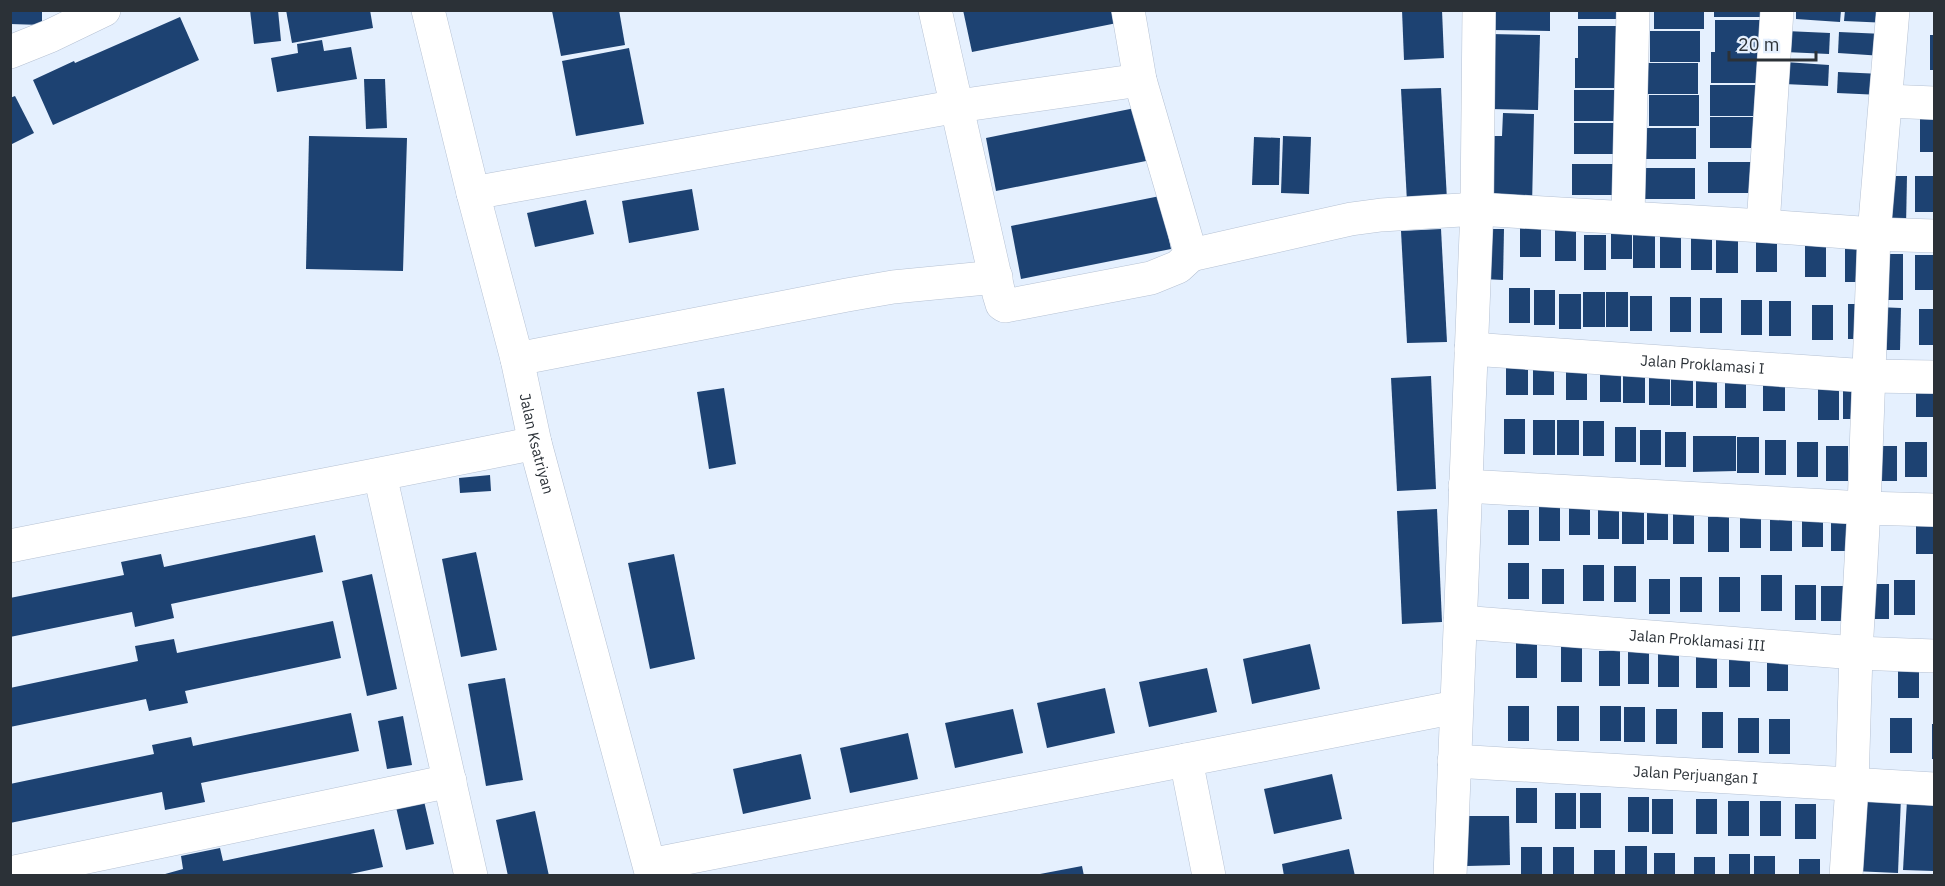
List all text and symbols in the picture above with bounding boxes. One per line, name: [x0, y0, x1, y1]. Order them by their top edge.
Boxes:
scale bar: [1729, 24, 1816, 62]
text: 20 m: [1738, 33, 1780, 56]
street label: Jalan Proklamasi I: [1640, 351, 1765, 378]
street label: Jalan Ksatriyan: [516, 391, 558, 496]
street label: Jalan Proklamasi III: [1629, 625, 1766, 655]
street label: Jalan Perjuangan I: [1633, 761, 1759, 788]

